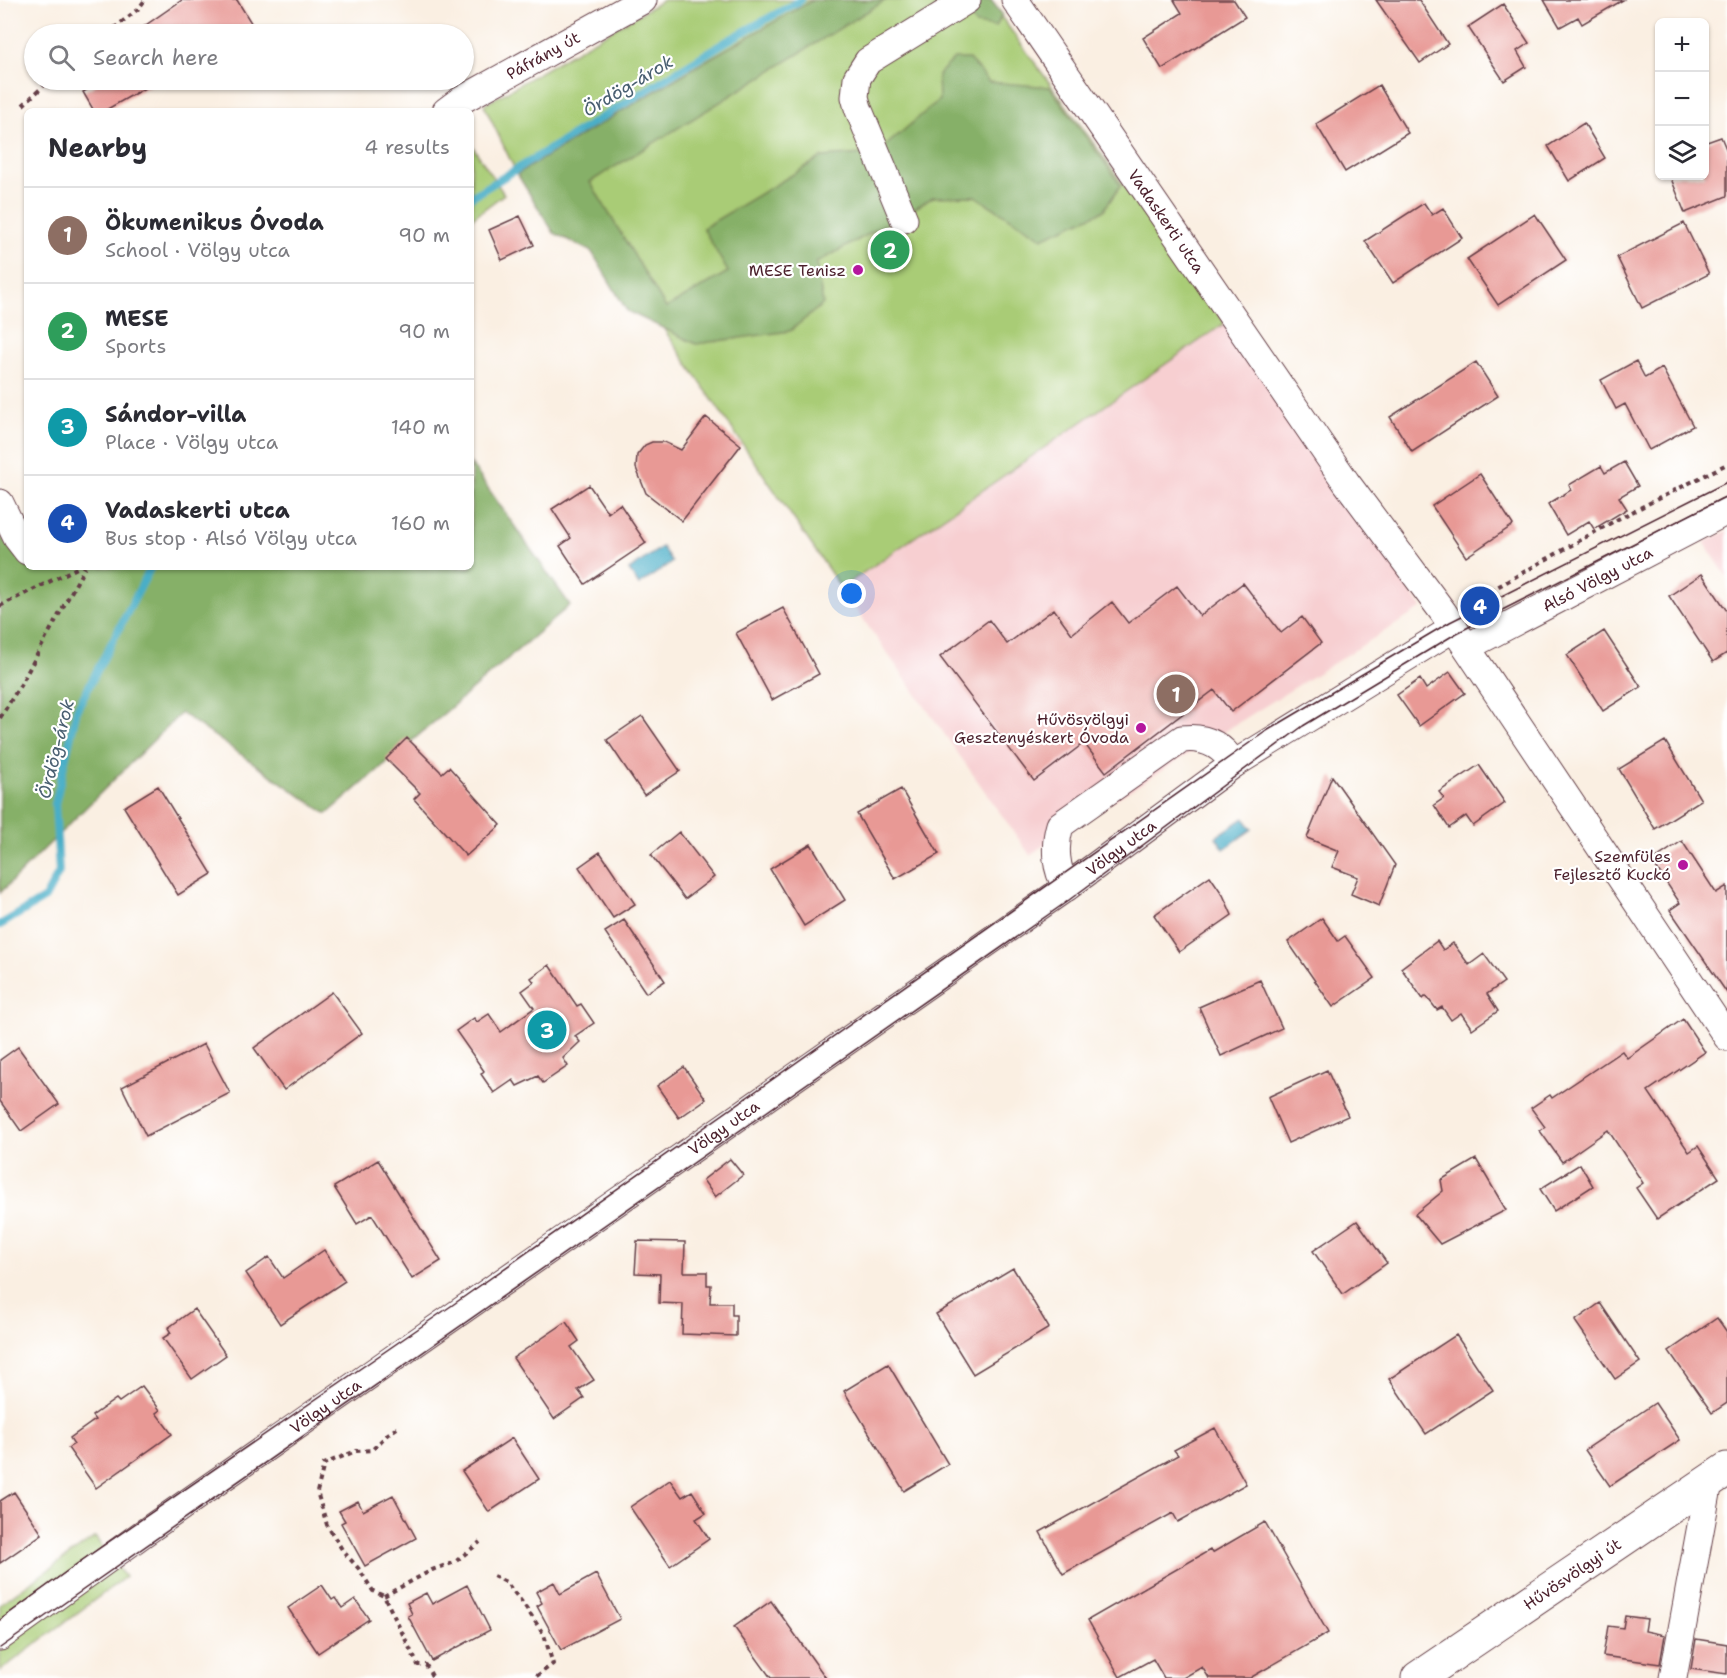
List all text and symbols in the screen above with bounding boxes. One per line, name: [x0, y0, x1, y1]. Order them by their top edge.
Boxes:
map controls: [1655, 18, 1709, 180]
button: +: [1655, 18, 1709, 72]
search box: [24, 24, 474, 90]
street label: Páfrány út: [502, 26, 583, 84]
icon: search: [45, 41, 78, 74]
text: Search here: [93, 43, 219, 72]
water label: Ördög-árok: [578, 49, 678, 123]
button: −: [1655, 72, 1709, 126]
button: layers: [1655, 126, 1709, 180]
text: Nearby: [48, 130, 147, 165]
text: 4 results: [364, 134, 450, 160]
street label: Vadaskerti utca: [1124, 165, 1210, 277]
text: Ökumenikus Óvoda: [105, 208, 324, 237]
text: 1: [63, 222, 72, 248]
text: 90 m: [398, 222, 450, 248]
pin: 2: [870, 228, 910, 272]
text: School · Völgy utca: [105, 237, 290, 263]
place label: MESE Tenisz: [749, 260, 846, 281]
marker: MESE Tenisz: [851, 263, 865, 277]
text: MESE: [105, 304, 169, 333]
text: 2: [61, 318, 75, 344]
text: 90 m: [398, 318, 450, 344]
text: Sports: [105, 333, 166, 359]
text: Sándor-villa: [105, 400, 246, 429]
text: 3: [61, 414, 75, 440]
text: 140 m: [391, 414, 450, 440]
text: Place · Völgy utca: [105, 429, 278, 455]
text: Vadaskerti utca: [105, 496, 290, 525]
text: 4: [61, 510, 75, 536]
text: 160 m: [391, 510, 450, 536]
text: Bus stop · Alsó Völgy utca: [105, 525, 357, 551]
street label: Alsó Völgy utca: [1538, 541, 1656, 616]
your location: [837, 579, 866, 608]
pin: 4: [1460, 584, 1500, 628]
pin: 1: [1156, 672, 1196, 716]
water label: Ördög-árok: [32, 696, 80, 801]
place label: Hűvösvölgyi Gesztenyéskert Óvoda: [954, 709, 1129, 748]
marker: Hűvösvölgyi Gesztenyéskert Óvoda: [1134, 721, 1148, 735]
street label: Völgy utca: [1081, 814, 1160, 880]
place label: Szemfüles Fejlesztő Kuckó: [1553, 846, 1671, 885]
marker: Szemfüles Fejlesztő Kuckó: [1676, 858, 1690, 872]
pin: 3: [528, 1008, 566, 1052]
street label: Völgy utca: [684, 1095, 763, 1160]
street label: Völgy utca: [286, 1374, 365, 1438]
street label: Hűvösvölgyi út: [1519, 1533, 1625, 1614]

